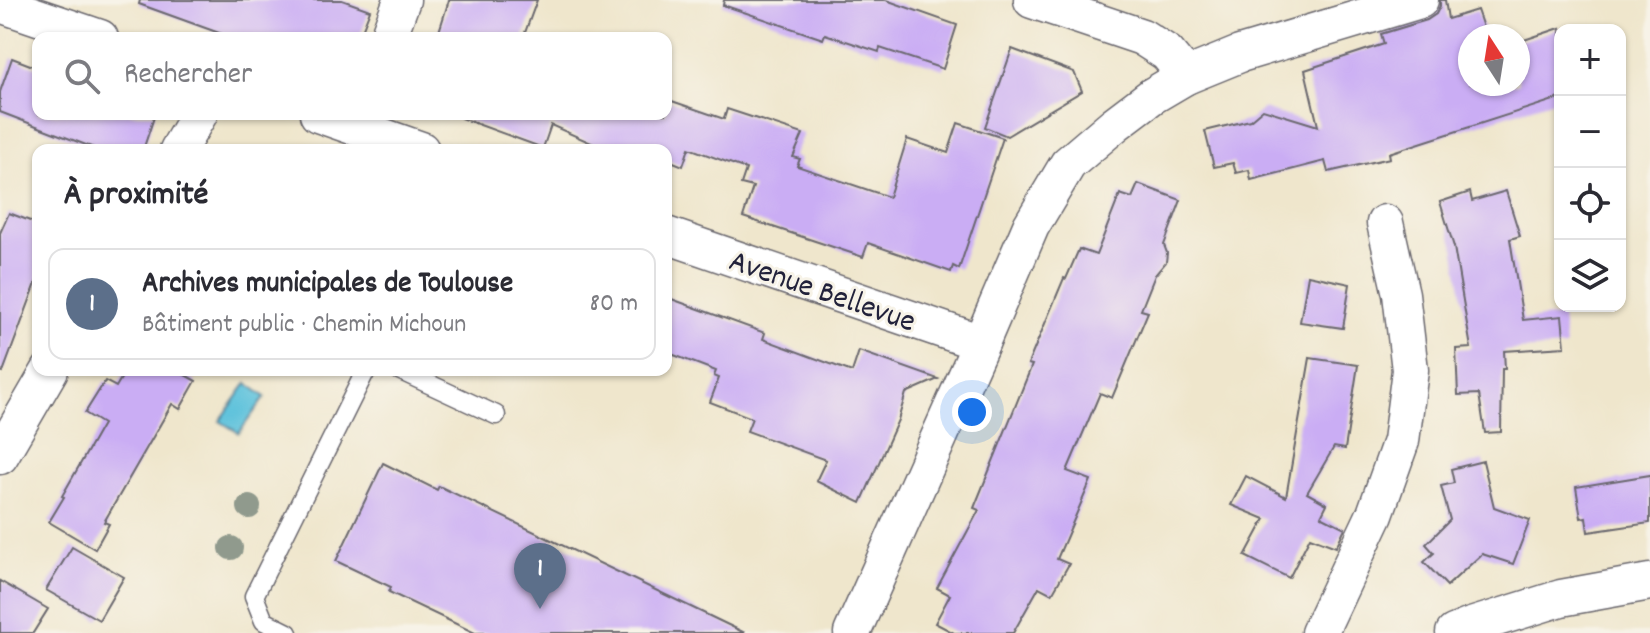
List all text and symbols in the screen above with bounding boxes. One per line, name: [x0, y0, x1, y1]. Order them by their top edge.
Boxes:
north arrow: [1458, 24, 1530, 96]
map controls: [1554, 24, 1626, 312]
button: +: [1554, 24, 1626, 96]
search box: [32, 32, 672, 120]
icon: search: [60, 54, 104, 98]
text: Rechercher: [124, 55, 252, 98]
button: −: [1554, 96, 1626, 168]
button: locate: [1554, 168, 1626, 240]
text: À proximité: [64, 172, 208, 221]
street label: Avenue Bellevue: [722, 240, 921, 347]
button: layers: [1554, 240, 1626, 312]
text: Archives municipales de Toulouse: [142, 264, 513, 307]
text: 1: [89, 286, 95, 323]
text: 80 m: [590, 286, 638, 323]
text: Bâtiment public · Chemin Michoun: [142, 307, 466, 344]
your location: [952, 392, 992, 432]
pin: 1: [514, 543, 566, 609]

